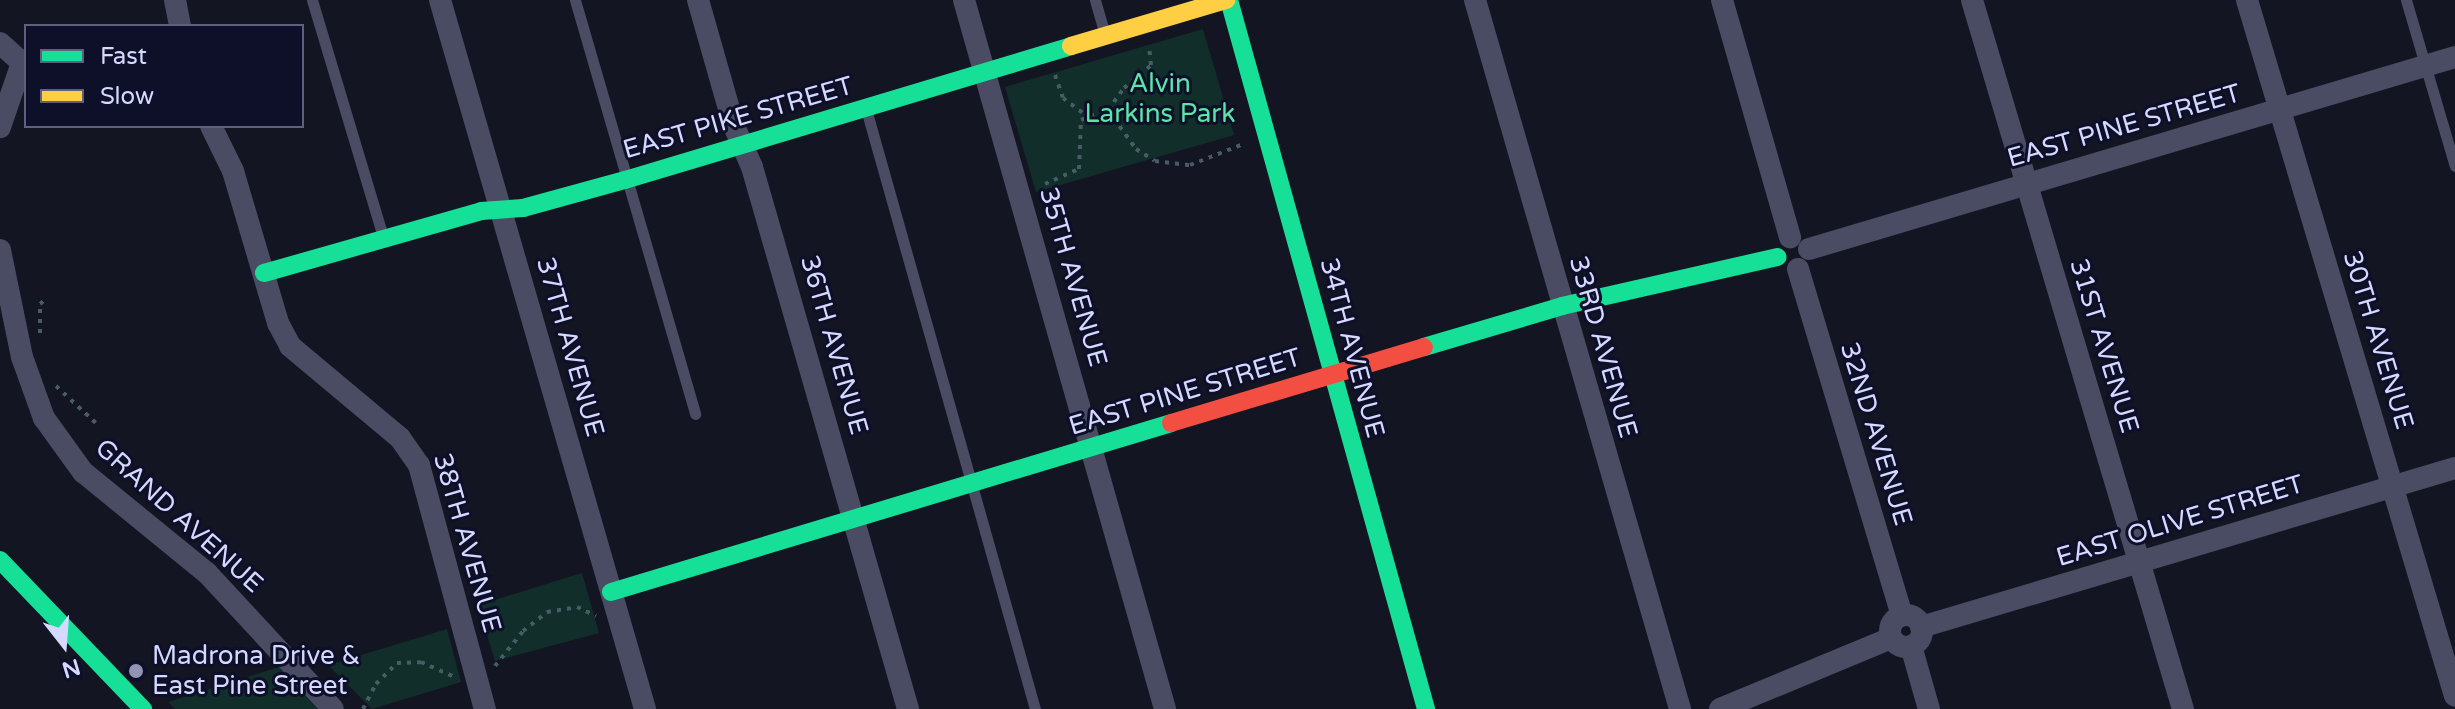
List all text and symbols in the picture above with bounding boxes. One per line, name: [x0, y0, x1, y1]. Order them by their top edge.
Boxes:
legend: [24, 24, 304, 128]
text: Fast: [100, 42, 147, 71]
park label: Alvin Larkins Park: [1085, 68, 1235, 130]
street label: EAST PIKE STREET: [619, 70, 857, 166]
street label: EAST PINE STREET: [2004, 78, 2244, 174]
text: Slow: [100, 82, 154, 111]
street label: 35TH AVENUE: [1033, 184, 1113, 370]
street label: 30TH AVENUE: [2336, 247, 2420, 433]
street label: 36TH AVENUE: [794, 252, 874, 438]
street label: 33RD AVENUE: [1562, 253, 1644, 441]
street label: 37TH AVENUE: [530, 254, 610, 440]
street label: 34TH AVENUE: [1313, 255, 1391, 441]
street label: 31ST AVENUE: [2063, 255, 2145, 437]
street label: 32ND AVENUE: [1833, 339, 1919, 529]
street label: EAST PINE STREET: [1065, 342, 1305, 442]
street label: GRAND AVENUE: [89, 433, 269, 599]
street label: 38TH AVENUE: [427, 450, 507, 636]
street label: EAST OLIVE STREET: [2053, 469, 2307, 573]
north arrow: [24, 605, 104, 685]
place label: Madrona Drive & East Pine Street: [152, 640, 361, 702]
text: N: [59, 653, 83, 683]
marker: Madrona Drive & East Pine Street: [127, 662, 145, 680]

